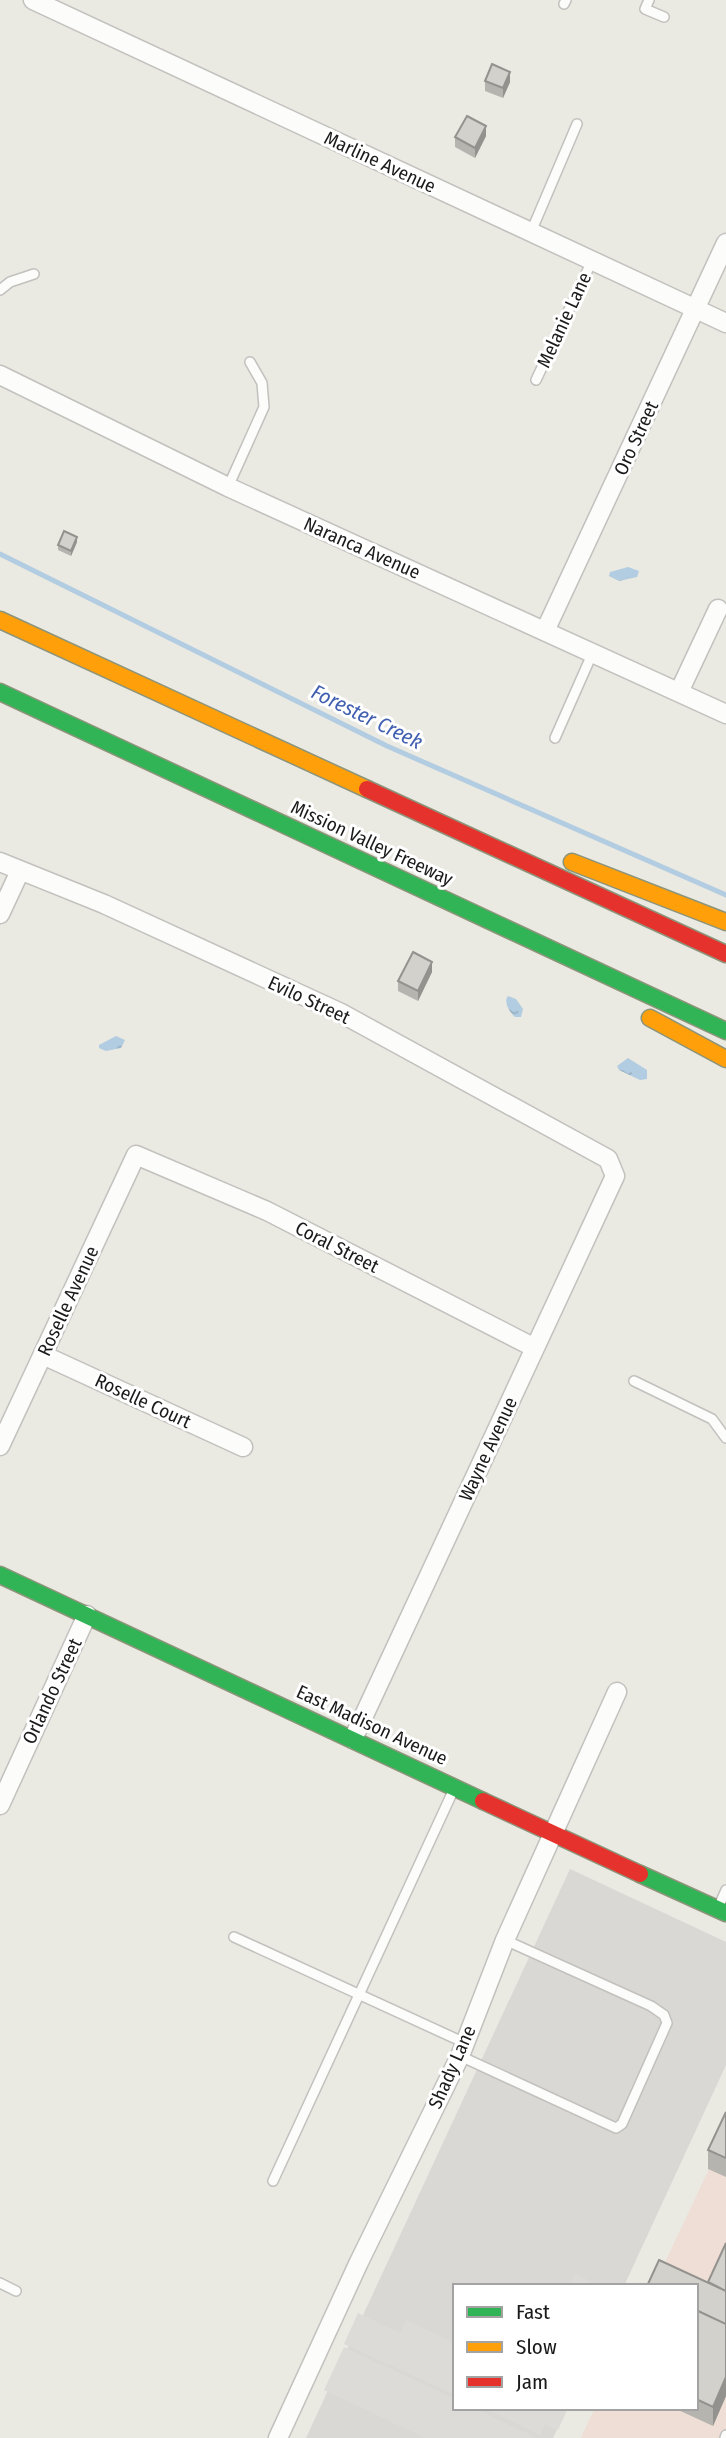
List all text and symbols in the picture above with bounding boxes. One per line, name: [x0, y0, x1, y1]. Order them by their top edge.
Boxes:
street label: Marline Avenue: [321, 126, 439, 198]
street label: Melanie Lane: [532, 269, 596, 371]
street label: Oro Street: [609, 397, 663, 479]
street label: Naranca Avenue: [300, 512, 424, 584]
water label: Forester Creek: [307, 679, 427, 755]
street label: Mission Valley Freeway: [287, 795, 457, 891]
street label: Evilo Street: [264, 971, 354, 1029]
street label: Coral Street: [291, 1216, 383, 1278]
street label: Roselle Avenue: [33, 1242, 103, 1360]
street label: Roselle Court: [91, 1369, 195, 1434]
street label: Wayne Avenue: [454, 1393, 522, 1505]
street label: Orlando Street: [17, 1634, 87, 1748]
street label: East Madison Avenue: [293, 1680, 451, 1770]
street label: Shady Lane: [423, 2022, 481, 2112]
legend: [453, 2284, 698, 2410]
text: Fast: [516, 2299, 550, 2325]
text: Slow: [516, 2334, 557, 2360]
text: Jam: [516, 2369, 548, 2395]

